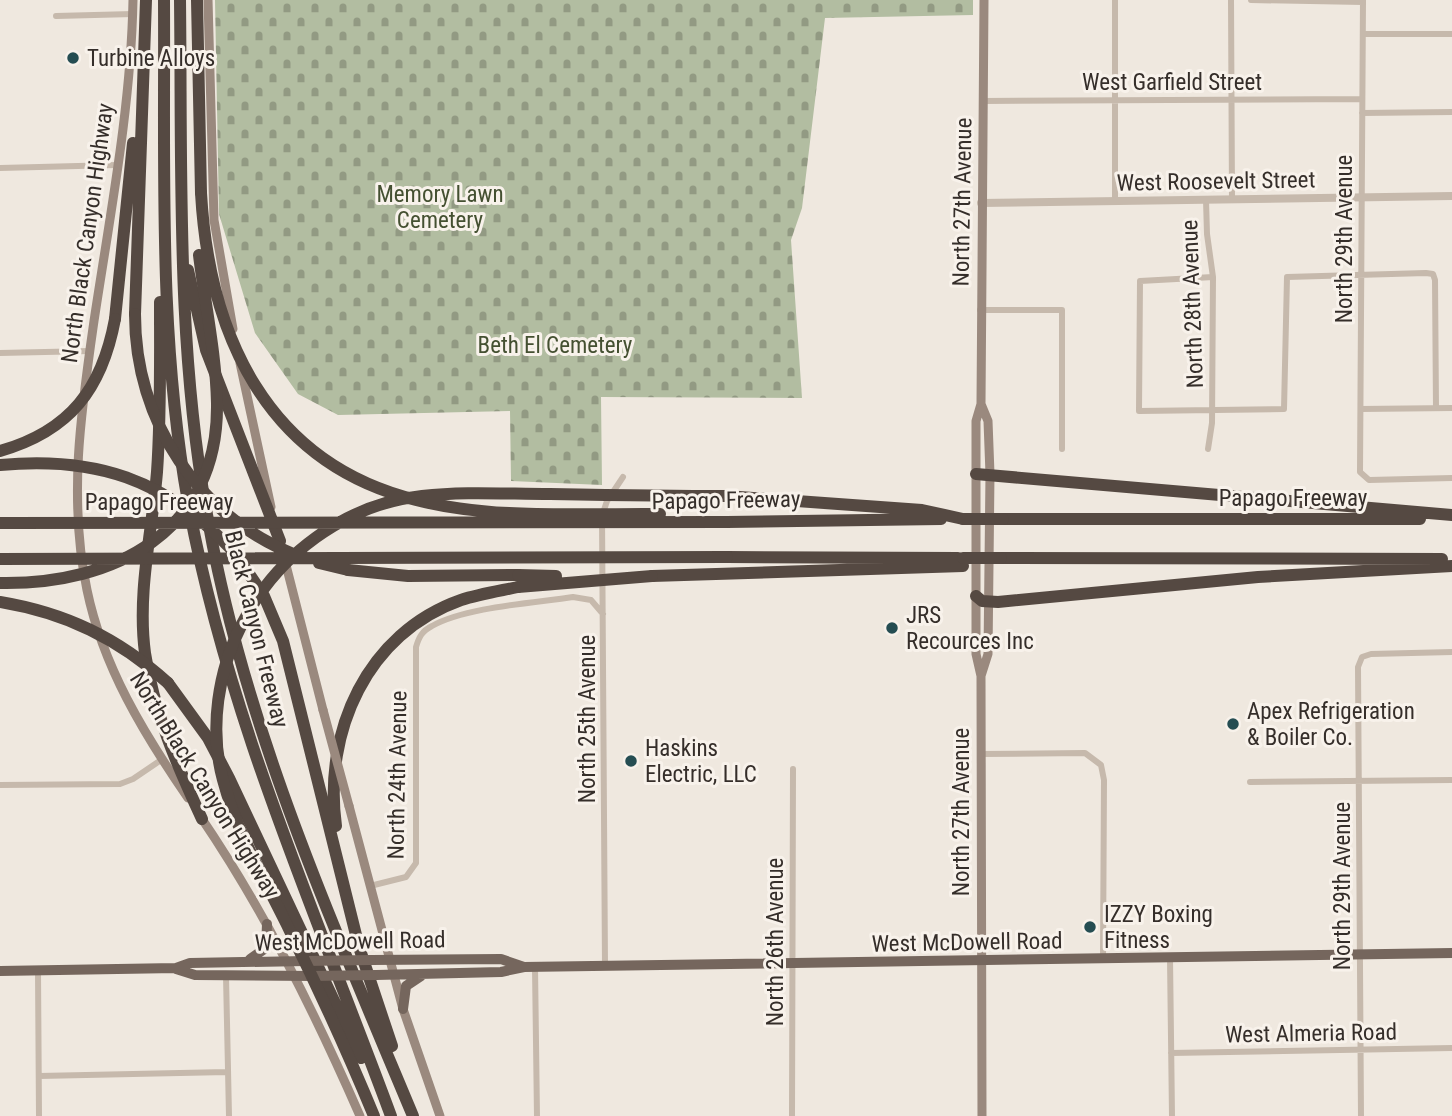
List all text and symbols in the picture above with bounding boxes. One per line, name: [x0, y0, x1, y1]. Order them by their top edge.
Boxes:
place label: Turbine Alloys: [87, 45, 215, 72]
marker: Turbine Alloys: [65, 50, 81, 66]
street label: West Garfield Street: [1082, 69, 1262, 96]
street label: North Black Canyon Highway: [56, 101, 119, 364]
street label: North 27th Avenue: [948, 117, 977, 287]
street label: North 29th Avenue: [1331, 155, 1358, 323]
street label: West Roosevelt Street: [1116, 166, 1316, 197]
park label: Memory Lawn Cemetery: [376, 181, 504, 234]
street label: North 28th Avenue: [1176, 219, 1209, 389]
park label: Beth El Cemetery: [478, 332, 633, 359]
street label: Papago Freeway: [1219, 485, 1368, 512]
street label: Papago Freeway: [651, 486, 801, 515]
street label: Papago Freeway: [85, 489, 234, 516]
street label: Black Canyon Freeway: [219, 528, 294, 731]
place label: JRS Recources Inc: [906, 602, 1034, 655]
marker: JRS Recources Inc: [884, 620, 900, 636]
street label: North 25th Avenue: [574, 635, 601, 803]
street label: North Black Canyon Highway: [124, 667, 286, 904]
street label: North 24th Avenue: [383, 690, 412, 860]
place label: Apex Refrigeration & Boiler Co.: [1247, 698, 1415, 751]
marker: Apex Refrigeration & Boiler Co.: [1225, 716, 1241, 732]
street label: North 27th Avenue: [948, 728, 975, 896]
place label: Haskins Electric, LLC: [645, 735, 757, 788]
marker: Haskins Electric, LLC: [623, 753, 639, 769]
street label: North 29th Avenue: [1329, 802, 1356, 970]
street label: North 26th Avenue: [762, 858, 789, 1026]
place label: IZZY Boxing Fitness: [1104, 901, 1213, 954]
marker: IZZY Boxing Fitness: [1082, 919, 1098, 935]
street label: West McDowell Road: [254, 926, 446, 957]
street label: West McDowell Road: [871, 927, 1063, 958]
street label: West Almeria Road: [1225, 1019, 1397, 1048]

